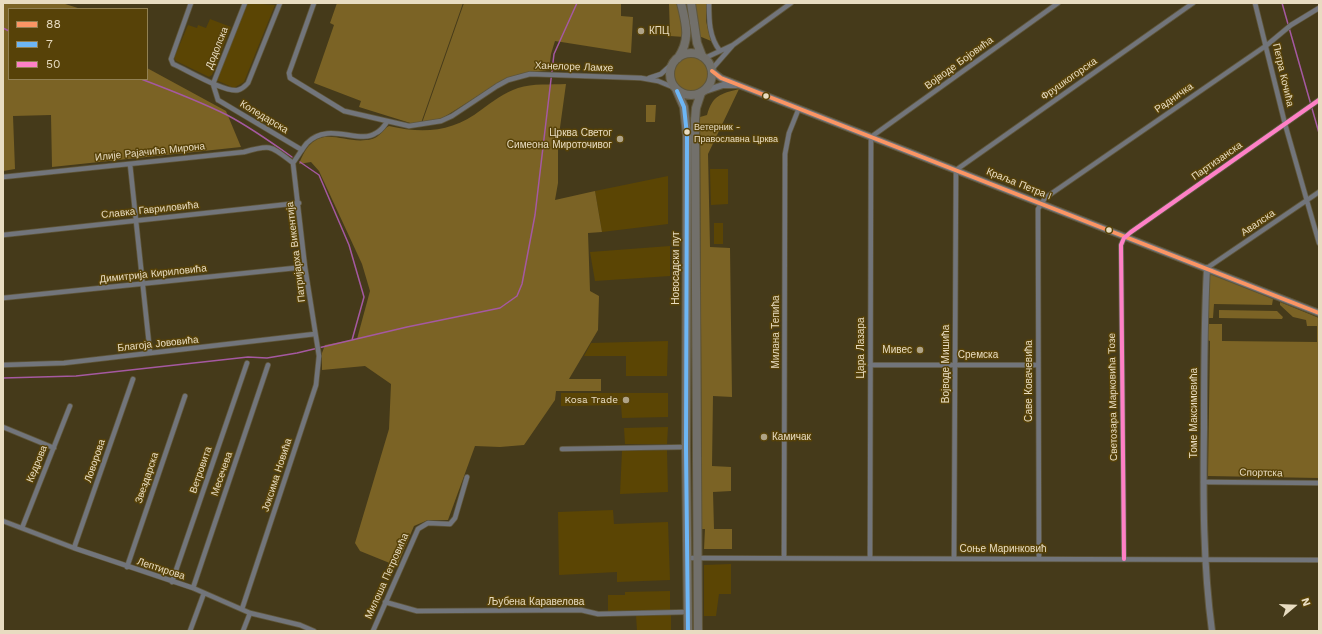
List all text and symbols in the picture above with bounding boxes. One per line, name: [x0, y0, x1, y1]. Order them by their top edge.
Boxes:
legend: [8, 8, 148, 80]
text: 88: [46, 17, 61, 31]
street label: Додолска: [203, 25, 231, 71]
place label: КПЦ: [649, 25, 669, 37]
marker: КПЦ: [636, 26, 646, 36]
street label: Војводе Бојовића: [922, 34, 996, 92]
text: 7: [46, 37, 53, 51]
street label: Петра Кочића: [1270, 42, 1296, 108]
street label: Фрушкогорска: [1039, 55, 1099, 103]
text: 50: [46, 57, 60, 71]
street label: Ханелоре Ламхе: [535, 60, 613, 74]
street label: Радничка: [1152, 80, 1196, 116]
unlabelled marker: [761, 91, 771, 101]
street label: Коледарска: [238, 98, 290, 136]
place label: Ветерник - Православна Црква: [694, 122, 778, 143]
place label: Црква Светог Симеона Мироточивог: [507, 127, 612, 150]
marker: Ветерник - Православна Црква: [682, 127, 692, 137]
marker: Црква Светог Симеона Мироточивог: [615, 134, 625, 144]
street label: Партизанска: [1189, 139, 1245, 183]
street label: Илије Рајачића Мирона: [94, 140, 206, 164]
street label: Краља Петра I: [985, 165, 1053, 203]
street label: Славка Гавриловића: [101, 199, 199, 221]
street label: Патријарха Викентија: [284, 201, 308, 303]
street label: Авалска: [1239, 207, 1277, 239]
unlabelled marker: [1104, 225, 1114, 235]
street label: Новосадски пут: [670, 231, 682, 305]
street label: Димитрија Кириловића: [99, 262, 207, 286]
street label: Милана Тепића: [770, 295, 782, 369]
street label: Цара Лазара: [855, 318, 867, 378]
street label: Војводе Мишића: [940, 325, 952, 403]
street label: Светозара Марковића Тозе: [1106, 333, 1120, 461]
street label: Благоја Јововића: [117, 334, 199, 354]
street label: Саве Ковачевића: [1023, 340, 1035, 422]
place label: Мивес: [882, 344, 912, 356]
marker: Мивес: [915, 345, 925, 355]
street label: Сремска: [958, 349, 998, 361]
street label: Томе Максимовића: [1188, 368, 1200, 458]
place label: Kosa Trade: [565, 394, 618, 406]
marker: Kosa Trade: [621, 395, 631, 405]
place label: Камичак: [772, 431, 811, 443]
marker: Камичак: [759, 432, 769, 442]
street label: Јоксима Новића: [260, 437, 294, 513]
street label: Ловорова: [82, 438, 108, 484]
street label: Кедрова: [24, 444, 50, 484]
street label: Ветровита: [187, 445, 215, 495]
street label: Месечева: [209, 450, 235, 498]
street label: Звездарска: [133, 451, 161, 505]
street label: Спортска: [1239, 467, 1283, 479]
street label: Милоша Петровића: [363, 531, 411, 621]
street label: Соње Маринковић: [959, 543, 1047, 555]
street label: Лептирова: [136, 556, 186, 582]
north arrow: [1274, 586, 1314, 626]
street label: Љубена Каравелова: [488, 596, 584, 608]
text: N: [1298, 596, 1313, 608]

